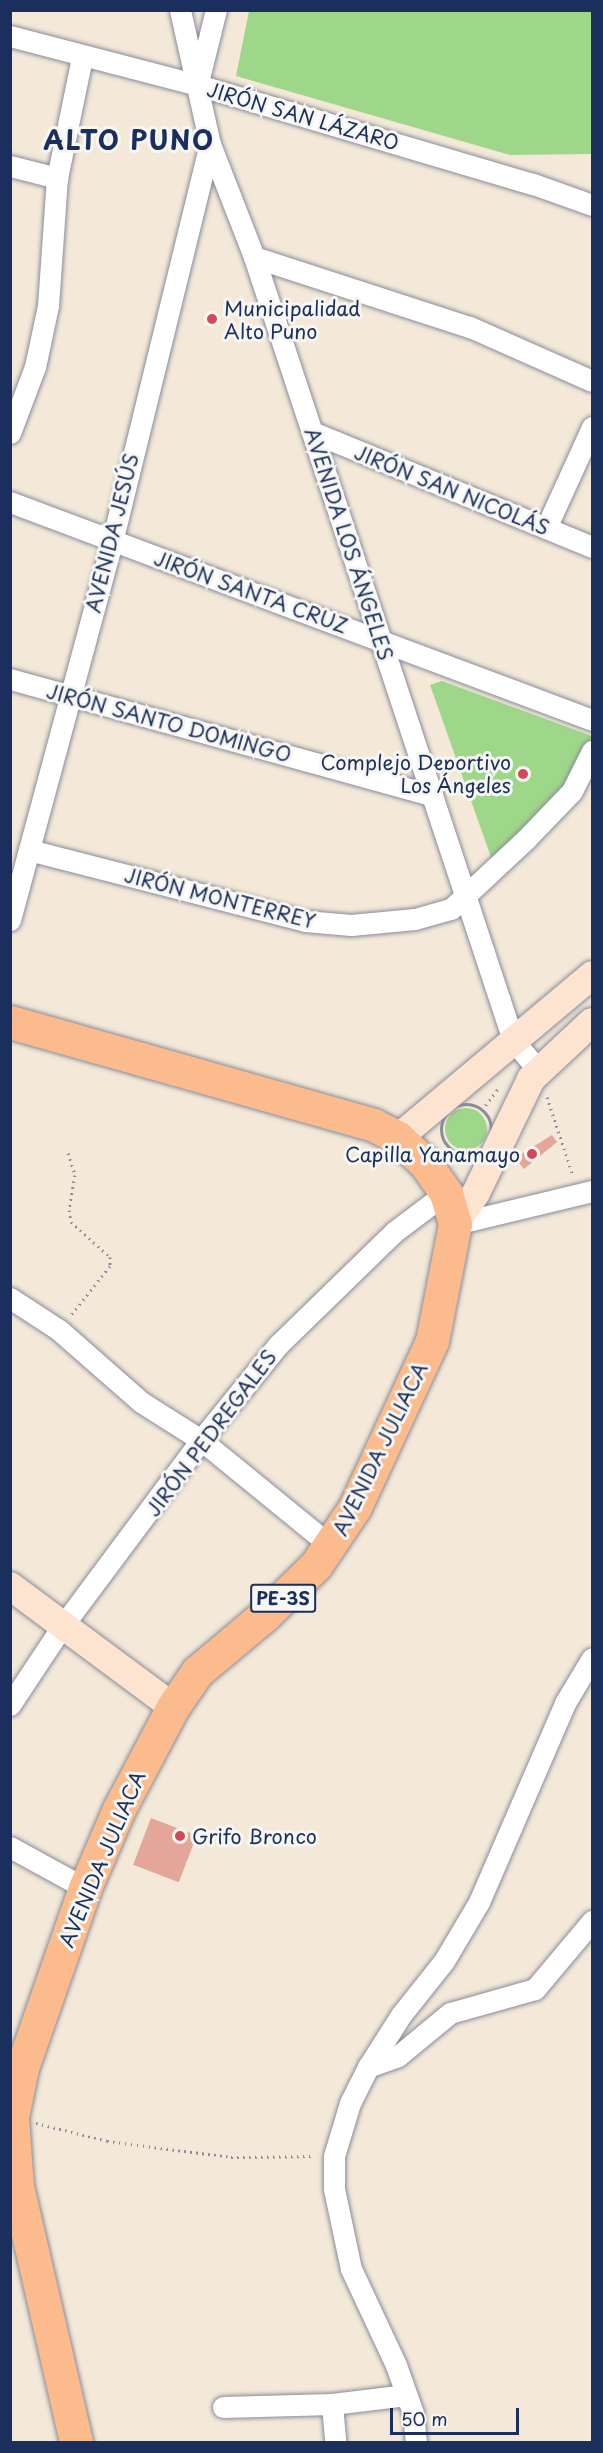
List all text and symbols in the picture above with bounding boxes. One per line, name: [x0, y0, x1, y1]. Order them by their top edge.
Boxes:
street label: JIRÓN SAN LÁZARO: [201, 76, 405, 156]
district label: ALTO PUNO: [44, 124, 214, 156]
place label: Municipalidad Alto Puno: [224, 296, 361, 343]
marker: Municipalidad Alto Puno: [205, 312, 219, 326]
street label: AVENIDA LOS ÁNGELES: [300, 425, 398, 663]
street label: JIRÓN SAN NICOLÁS: [350, 440, 554, 540]
street label: AVENIDA JESÚS: [81, 451, 143, 615]
street label: JIRÓN SANTA CRUZ: [151, 546, 351, 638]
street label: JIRÓN SANTO DOMINGO: [42, 678, 296, 768]
place label: Complejo Deportivo Los Ángeles: [320, 750, 511, 797]
marker: Complejo Deportivo Los Ángeles: [516, 767, 530, 781]
street label: JIRÓN MONTERREY: [121, 862, 319, 934]
place label: Capilla Yanamayo: [345, 1142, 520, 1166]
marker: Capilla Yanamayo: [525, 1147, 539, 1161]
street label: JIRÓN PEDREGALES: [140, 1344, 282, 1522]
street label: AVENIDA JULIACA: [328, 1359, 432, 1539]
road number: PE-3S: [250, 1583, 316, 1613]
street label: AVENIDA JULIACA: [54, 1768, 150, 1950]
place label: Grifo Bronco: [192, 1824, 317, 1848]
marker: Grifo Bronco: [173, 1829, 187, 1843]
scale bar: [393, 2396, 522, 2434]
text: 50 m: [401, 2405, 448, 2432]

